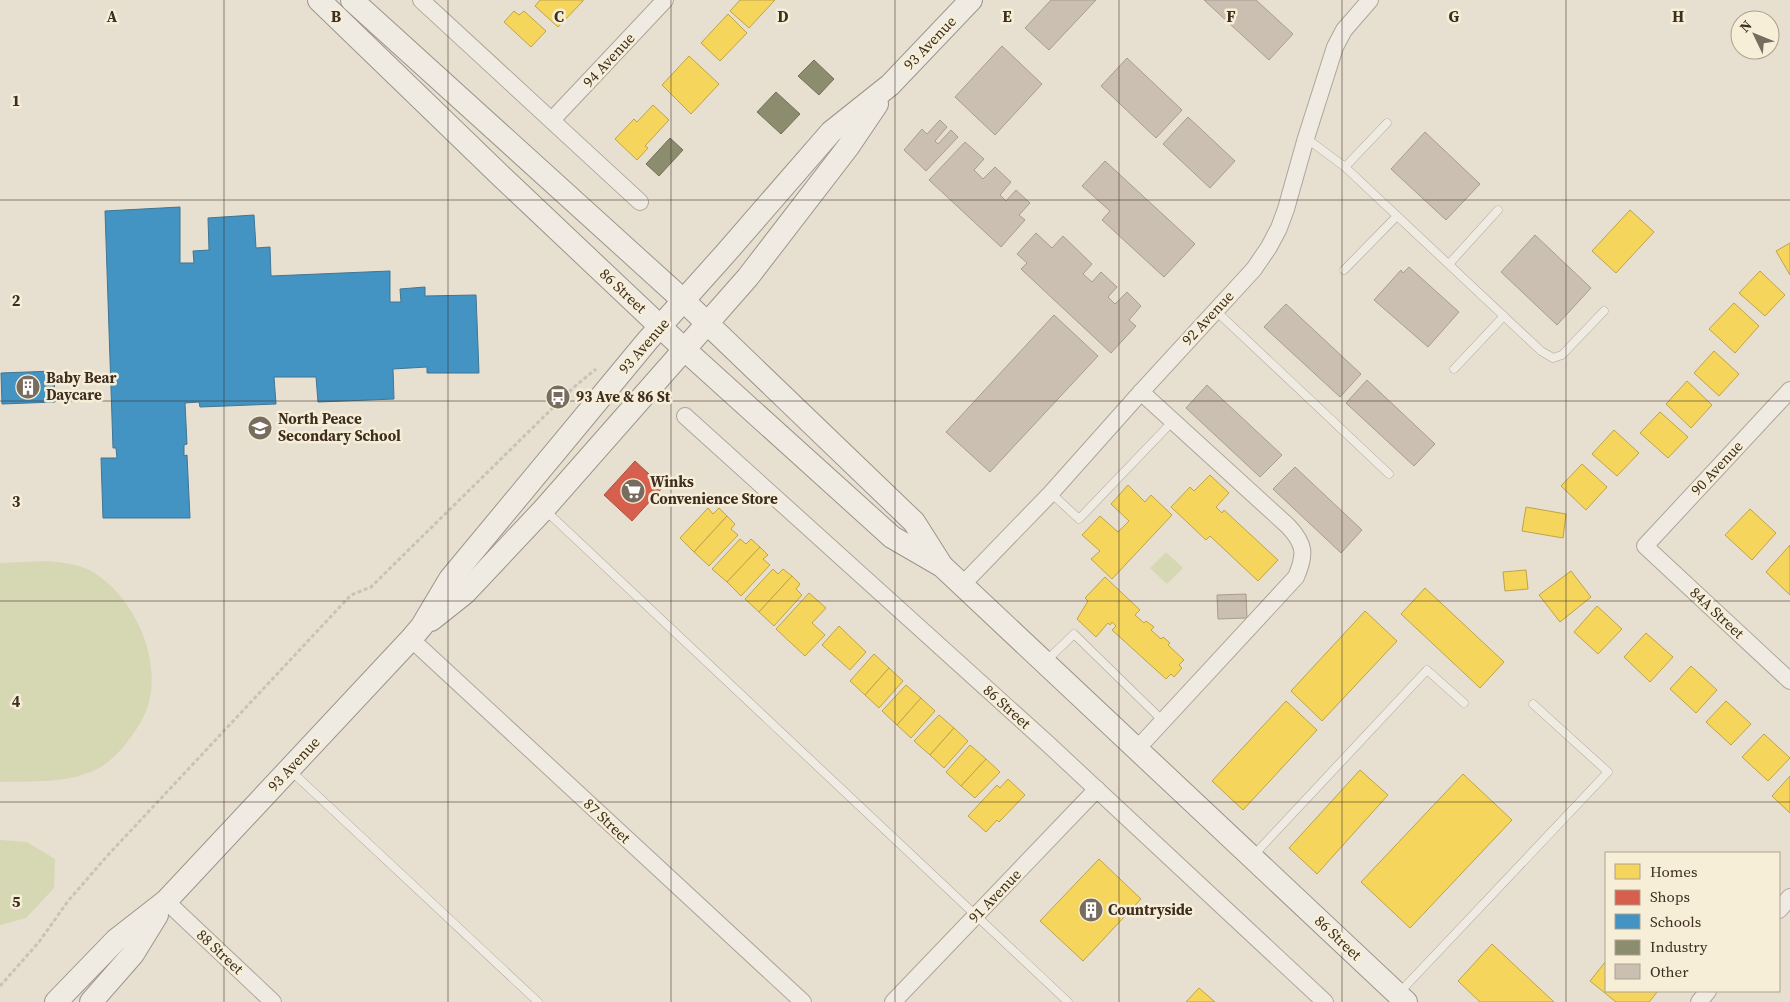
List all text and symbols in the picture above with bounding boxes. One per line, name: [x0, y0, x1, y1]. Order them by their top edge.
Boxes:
text: A: [107, 5, 118, 27]
text: B: [331, 5, 342, 27]
text: C: [554, 5, 564, 27]
text: D: [777, 5, 789, 27]
text: E: [1002, 5, 1012, 27]
text: F: [1226, 5, 1236, 27]
text: G: [1449, 5, 1460, 27]
text: H: [1672, 5, 1684, 27]
north arrow: [1730, 10, 1780, 60]
street label: 93 Avenue: [899, 11, 961, 74]
text: N: [1735, 16, 1756, 37]
street label: 94 Avenue: [578, 27, 640, 92]
text: 1: [12, 89, 20, 111]
street label: 86 Street: [595, 263, 652, 318]
street label: 92 Avenue: [1177, 285, 1239, 350]
text: 2: [12, 289, 21, 311]
street label: 93 Avenue: [613, 313, 674, 378]
place label: Baby Bear Daycare: [46, 367, 117, 405]
building icon: Baby Bear Daycare: [15, 374, 41, 400]
bus stop icon: 93 Ave & 86 St: [545, 384, 571, 410]
place label: 93 Ave & 86 St: [576, 386, 671, 407]
place label: North Peace Secondary School: [278, 408, 401, 446]
school or university icon: North Peace Secondary School: [247, 415, 273, 441]
street label: 90 Avenue: [1686, 435, 1748, 500]
place label: Winks Convenience Store: [650, 471, 778, 509]
supermarket icon: Winks Convenience Store: [620, 478, 646, 504]
text: 3: [12, 490, 21, 512]
street label: 84A Street: [1686, 582, 1749, 643]
street label: 86 Street: [979, 680, 1036, 734]
text: 4: [12, 690, 21, 712]
street label: 93 Avenue: [263, 731, 325, 796]
street label: 87 Street: [579, 793, 636, 848]
legend: [1605, 852, 1780, 992]
text: Homes: [1650, 861, 1697, 882]
street label: 91 Avenue: [964, 864, 1026, 927]
text: Shops: [1650, 886, 1690, 907]
text: 5: [12, 890, 21, 912]
building icon: Countryside: [1078, 897, 1104, 923]
place label: Countryside: [1108, 899, 1193, 920]
street label: 86 Street: [1310, 910, 1367, 965]
text: Schools: [1650, 911, 1701, 932]
street label: 88 Street: [192, 924, 249, 979]
text: Industry: [1650, 936, 1708, 957]
text: Other: [1650, 961, 1689, 982]

